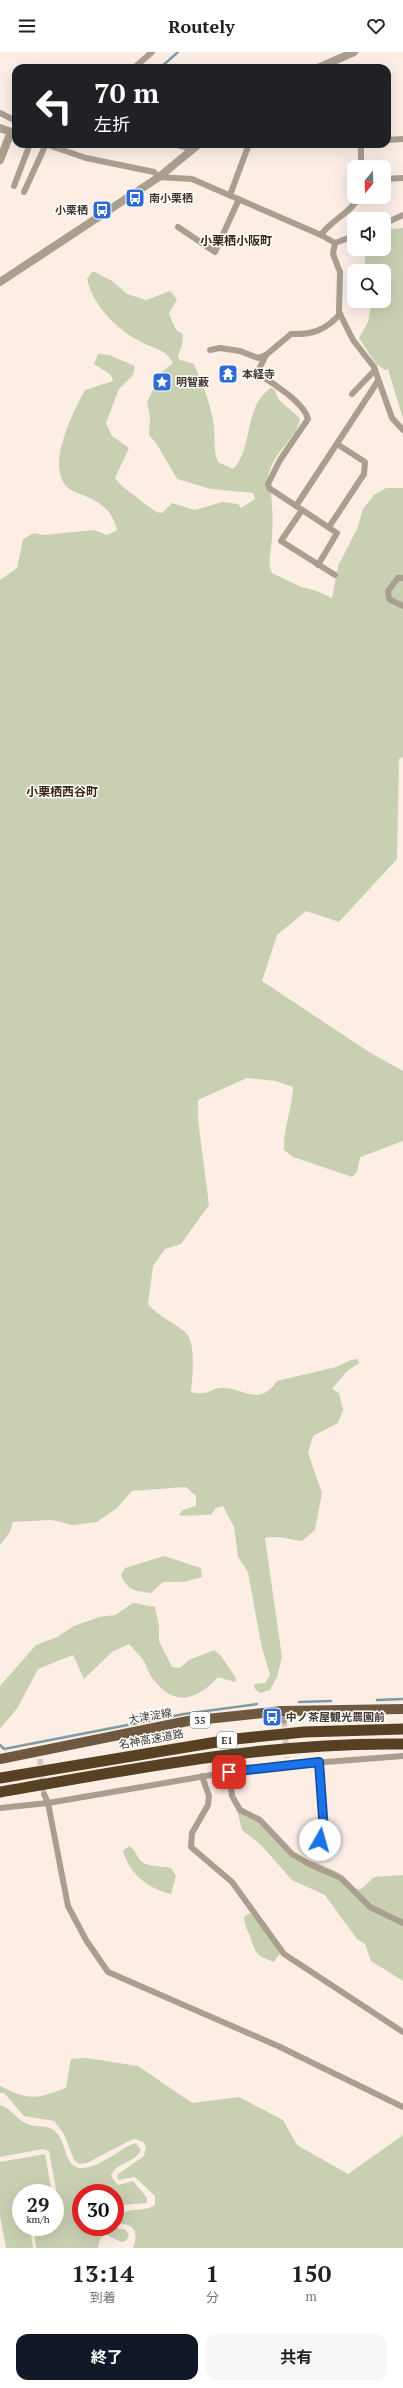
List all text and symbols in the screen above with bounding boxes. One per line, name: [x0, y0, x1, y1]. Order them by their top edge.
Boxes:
text: Routely: [168, 14, 235, 38]
icon: menu: [16, 15, 38, 37]
icon: heart: [365, 15, 387, 37]
text: 70 m: [94, 74, 159, 111]
icon: left: [28, 80, 80, 132]
text: 左折: [94, 112, 130, 136]
north arrow: [347, 160, 391, 204]
map controls: [347, 160, 391, 308]
bus stop icon: 南小栗栖: [124, 187, 146, 209]
place label: 南小栗栖: [149, 191, 193, 205]
bus stop icon: 小栗栖: [91, 199, 113, 221]
place label: 小栗栖: [55, 203, 88, 217]
button: sound: [347, 212, 391, 256]
district label: 小栗栖小阪町: [200, 233, 272, 248]
button: search: [347, 264, 391, 308]
temple icon: 本経寺: [217, 363, 239, 385]
place label: 本経寺: [242, 367, 275, 381]
place icon: 明智藪: [151, 371, 173, 393]
place label: 明智藪: [176, 375, 209, 389]
district label: 小栗栖西谷町: [26, 784, 98, 799]
street label: 大津淀線: [127, 1705, 173, 1727]
bus stop icon: 中ノ茶屋観光農園前: [261, 1706, 283, 1728]
place label: 中ノ茶屋観光農園前: [286, 1710, 385, 1724]
road number: 35: [190, 1712, 210, 1728]
street label: 名神高速道路: [117, 1726, 185, 1752]
road number: E1: [217, 1732, 237, 1748]
pin: [212, 1755, 246, 1789]
icon: arrive: [218, 1761, 240, 1783]
position arrow: [299, 1819, 341, 1861]
speed limit sign: 30: [72, 2184, 124, 2236]
text: 29: [27, 2191, 49, 2218]
text: km/h: [26, 2213, 50, 2226]
text: 13:14: [72, 2257, 134, 2289]
text: 1: [206, 2257, 219, 2289]
text: 150: [291, 2257, 331, 2289]
text: m: [305, 2287, 317, 2305]
text: 到着: [90, 2288, 116, 2306]
text: 分: [206, 2288, 219, 2306]
button: 終了: [16, 2334, 198, 2380]
button: 共有: [206, 2334, 387, 2380]

